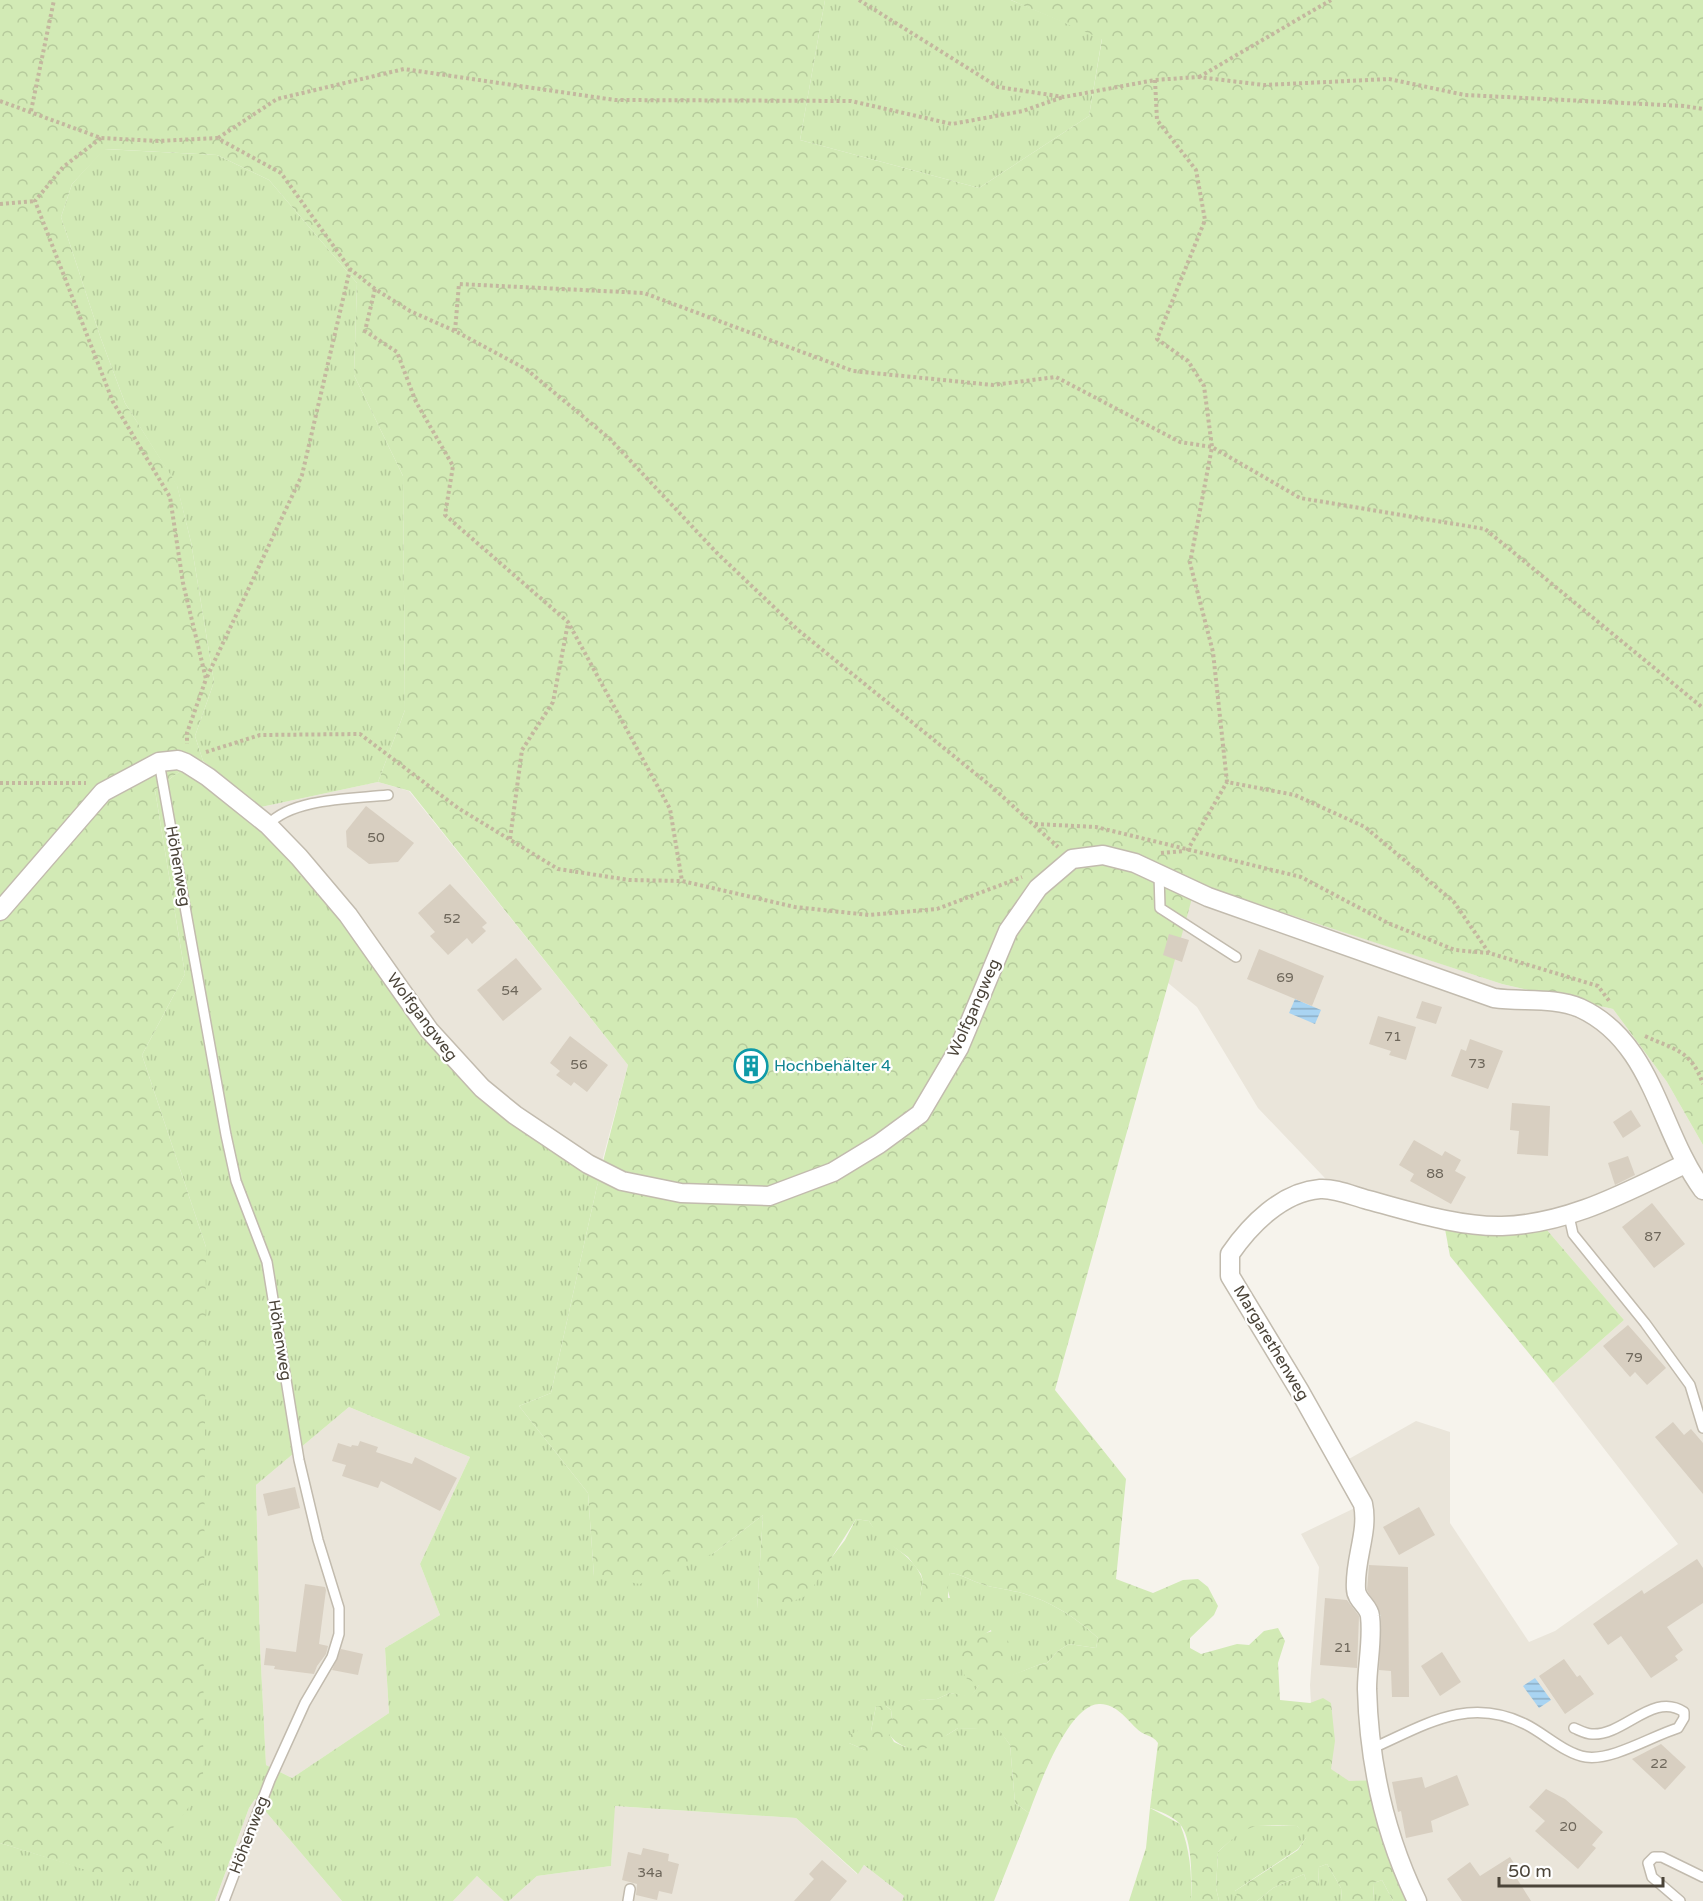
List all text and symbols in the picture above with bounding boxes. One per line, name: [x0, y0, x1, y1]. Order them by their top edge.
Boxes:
street label: Höhenweg: [161, 824, 195, 908]
house number: 50: [367, 829, 385, 846]
house number: 52: [443, 910, 461, 927]
street label: Wolfgangweg: [943, 956, 1005, 1060]
street label: Wolfgangweg: [382, 969, 462, 1065]
house number: 69: [1276, 969, 1294, 986]
house number: 54: [501, 982, 519, 999]
house number: 71: [1384, 1028, 1402, 1045]
building icon: Hochbehälter 4: [733, 1048, 769, 1084]
house number: 73: [1468, 1055, 1486, 1072]
house number: 56: [570, 1056, 588, 1073]
place label: Hochbehälter 4: [774, 1056, 891, 1076]
house number: 88: [1426, 1165, 1444, 1182]
house number: 87: [1644, 1228, 1662, 1245]
street label: Margarethenweg: [1229, 1282, 1313, 1404]
street label: Höhenweg: [264, 1298, 296, 1382]
house number: 79: [1625, 1349, 1643, 1366]
house number: 21: [1334, 1639, 1352, 1656]
house number: 22: [1650, 1755, 1668, 1772]
street label: Höhenweg: [225, 1793, 273, 1877]
house number: 20: [1559, 1818, 1577, 1835]
scale bar: [1499, 1850, 1662, 1888]
text: 50 m: [1508, 1860, 1552, 1882]
house number: 34a: [637, 1864, 663, 1881]

